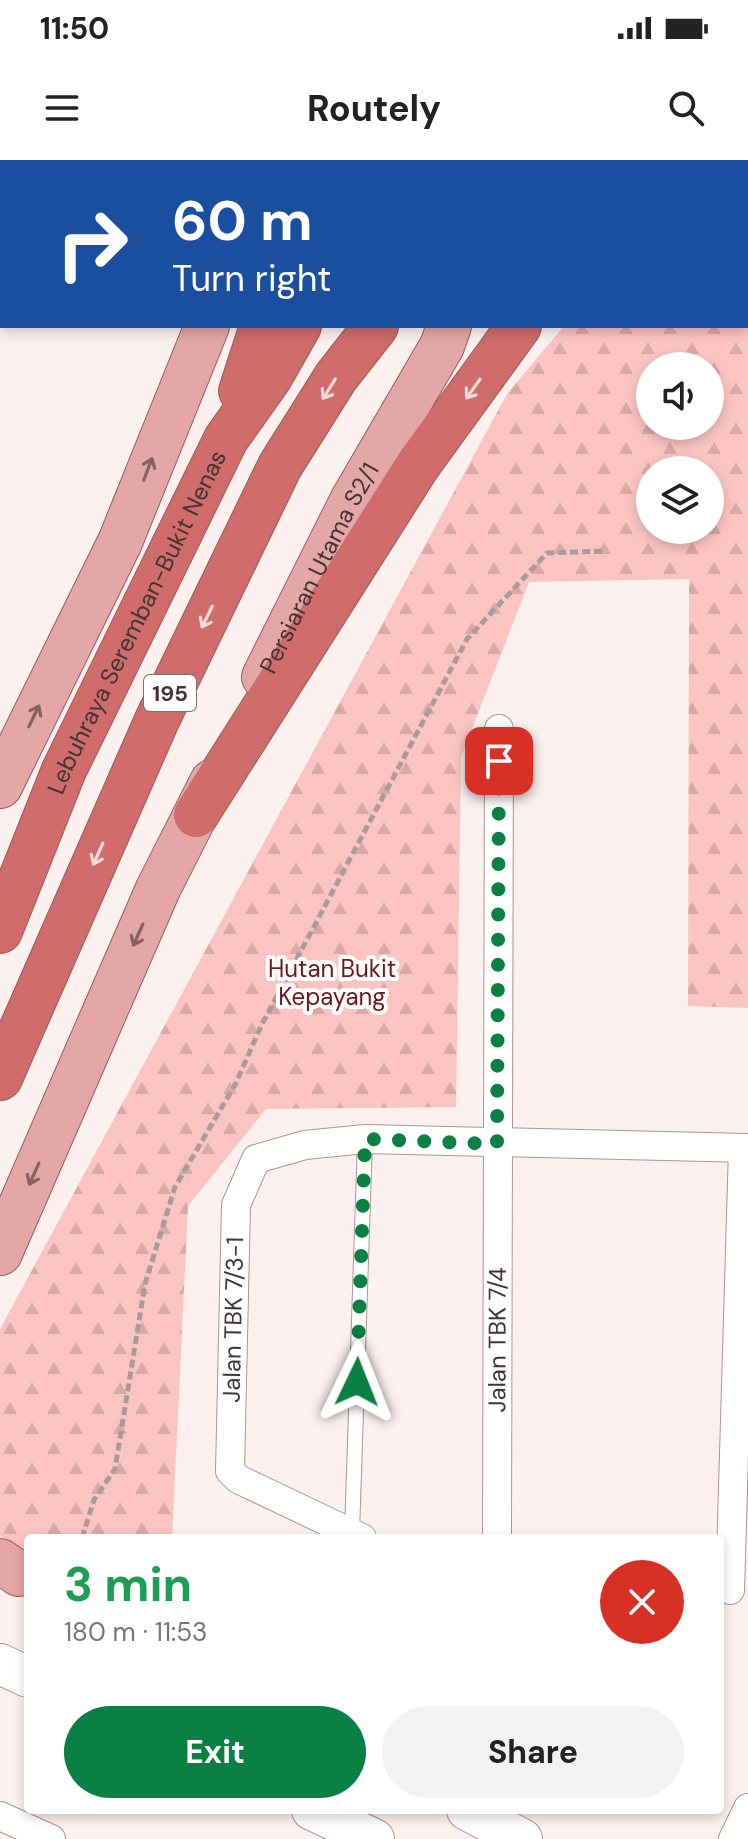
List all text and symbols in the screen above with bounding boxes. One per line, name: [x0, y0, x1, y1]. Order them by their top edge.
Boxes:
text: 11:50: [40, 9, 109, 48]
text: Routely: [307, 85, 441, 132]
icon: menu: [40, 86, 84, 130]
icon: search: [664, 86, 708, 130]
text: 60 m: [172, 184, 313, 257]
icon: right: [40, 192, 144, 296]
text: Turn right: [172, 255, 331, 302]
map controls: [636, 352, 724, 544]
button: sound: [636, 352, 724, 440]
one-way arrow: [321, 377, 338, 399]
one-way arrow: [465, 378, 481, 400]
street label: Lebuhraya Seremban-Bukit Nenas: [40, 445, 233, 799]
button: layers: [636, 456, 724, 544]
one-way arrow: [142, 457, 156, 482]
street label: Persiaran Utama S2/1: [252, 457, 386, 679]
one-way arrow: [199, 605, 214, 629]
road number: 195: [144, 675, 196, 711]
one-way arrow: [27, 704, 42, 728]
pin: [465, 727, 533, 795]
icon: arrive: [477, 739, 521, 783]
one-way arrow: [90, 841, 105, 866]
one-way arrow: [130, 923, 145, 947]
park label: Hutan Bukit Kepayang: [268, 953, 396, 1012]
one-way arrow: [26, 1161, 41, 1186]
street label: Jalan TBK 7/3-1: [216, 1236, 250, 1403]
street label: Jalan TBK 7/4: [481, 1267, 513, 1413]
position arrow: [315, 1340, 399, 1424]
text: 3 min: [64, 1553, 192, 1616]
button: close: [600, 1560, 684, 1644]
text: 180 m · 11:53: [64, 1615, 207, 1649]
button: Exit: [64, 1706, 366, 1798]
button: Share: [382, 1706, 684, 1798]

